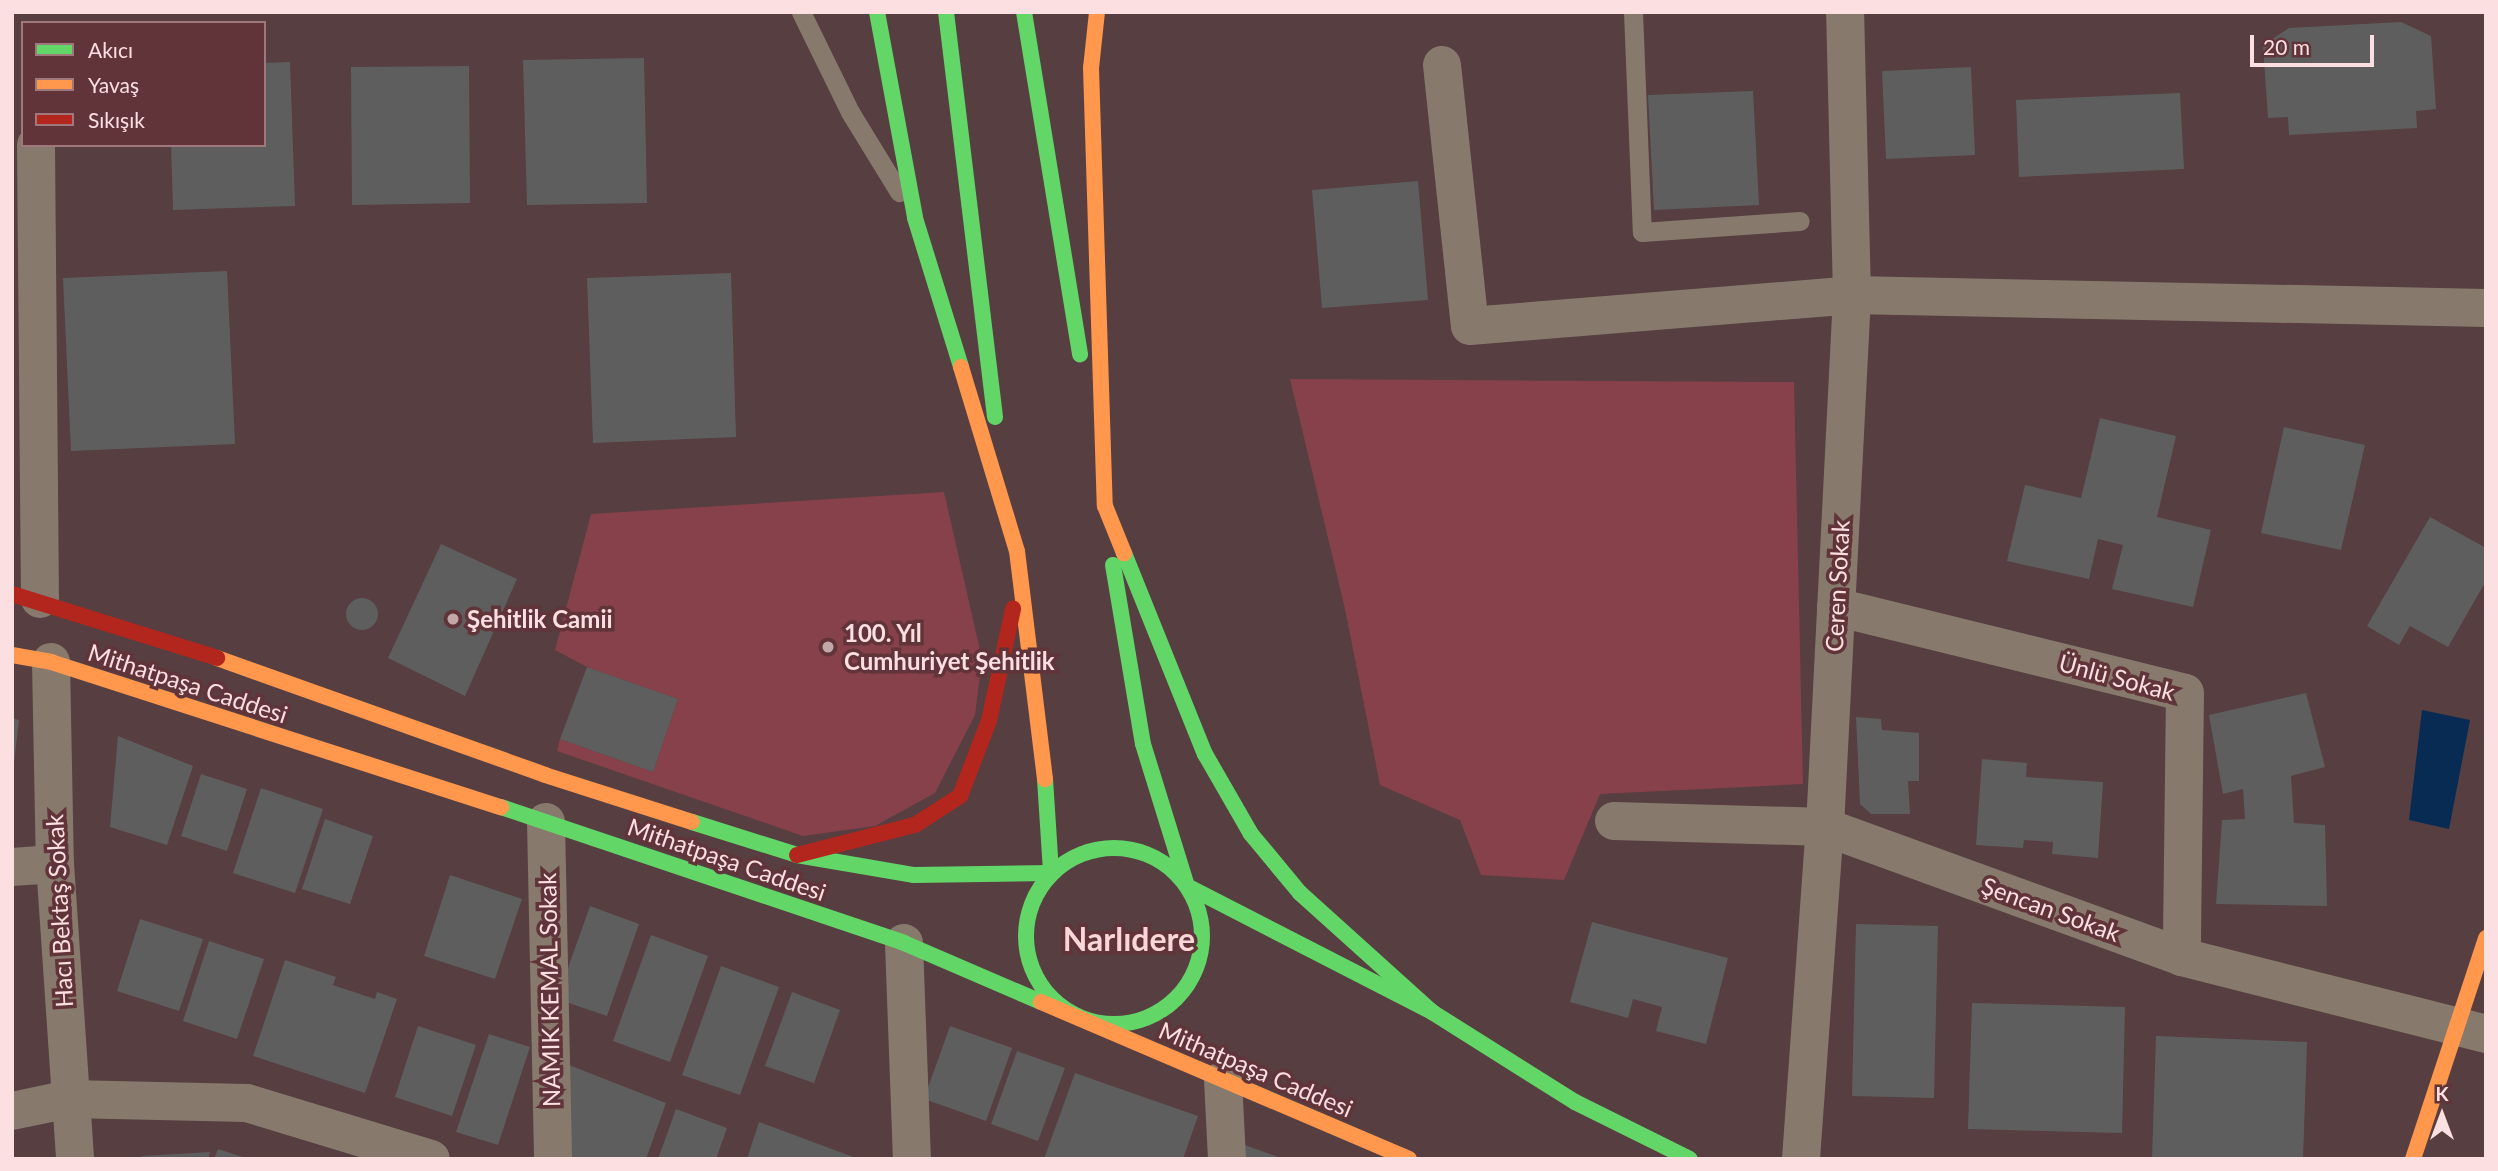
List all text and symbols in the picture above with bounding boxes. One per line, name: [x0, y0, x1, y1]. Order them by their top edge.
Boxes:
legend: [21, 21, 266, 147]
scale bar: [2253, 21, 2377, 65]
text: 20 m: [2263, 34, 2310, 59]
text: Akıcı: [88, 37, 133, 62]
text: Yavaş: [88, 72, 139, 97]
text: Sıkışık: [88, 107, 145, 132]
street label: Ceren Sokak: [1819, 519, 1855, 653]
place label: Şehitlik Camii: [467, 605, 613, 633]
marker: Şehitlik Camii: [445, 611, 461, 627]
place label: 100. Yıl Cumhuriyet Şehitlik: [844, 619, 1055, 675]
street label: Mithatpaşa Caddesi: [85, 637, 291, 729]
marker: 100. Yıl Cumhuriyet Şehitlik: [818, 637, 838, 657]
street label: Ünlü Sokak: [2056, 648, 2178, 706]
street label: Mithatpaşa Caddesi: [624, 812, 830, 906]
street label: Hacı Bektaş Sokak: [40, 814, 78, 1008]
street label: Şencan Sokak: [1978, 871, 2124, 947]
street label: NAMIK KEMAL Sokak: [533, 872, 565, 1108]
district label: Narlıdere: [1063, 920, 1195, 958]
street label: Mithatpaşa Caddesi: [1155, 1015, 1357, 1123]
north arrow: [2407, 1080, 2477, 1150]
text: K: [2435, 1082, 2449, 1105]

